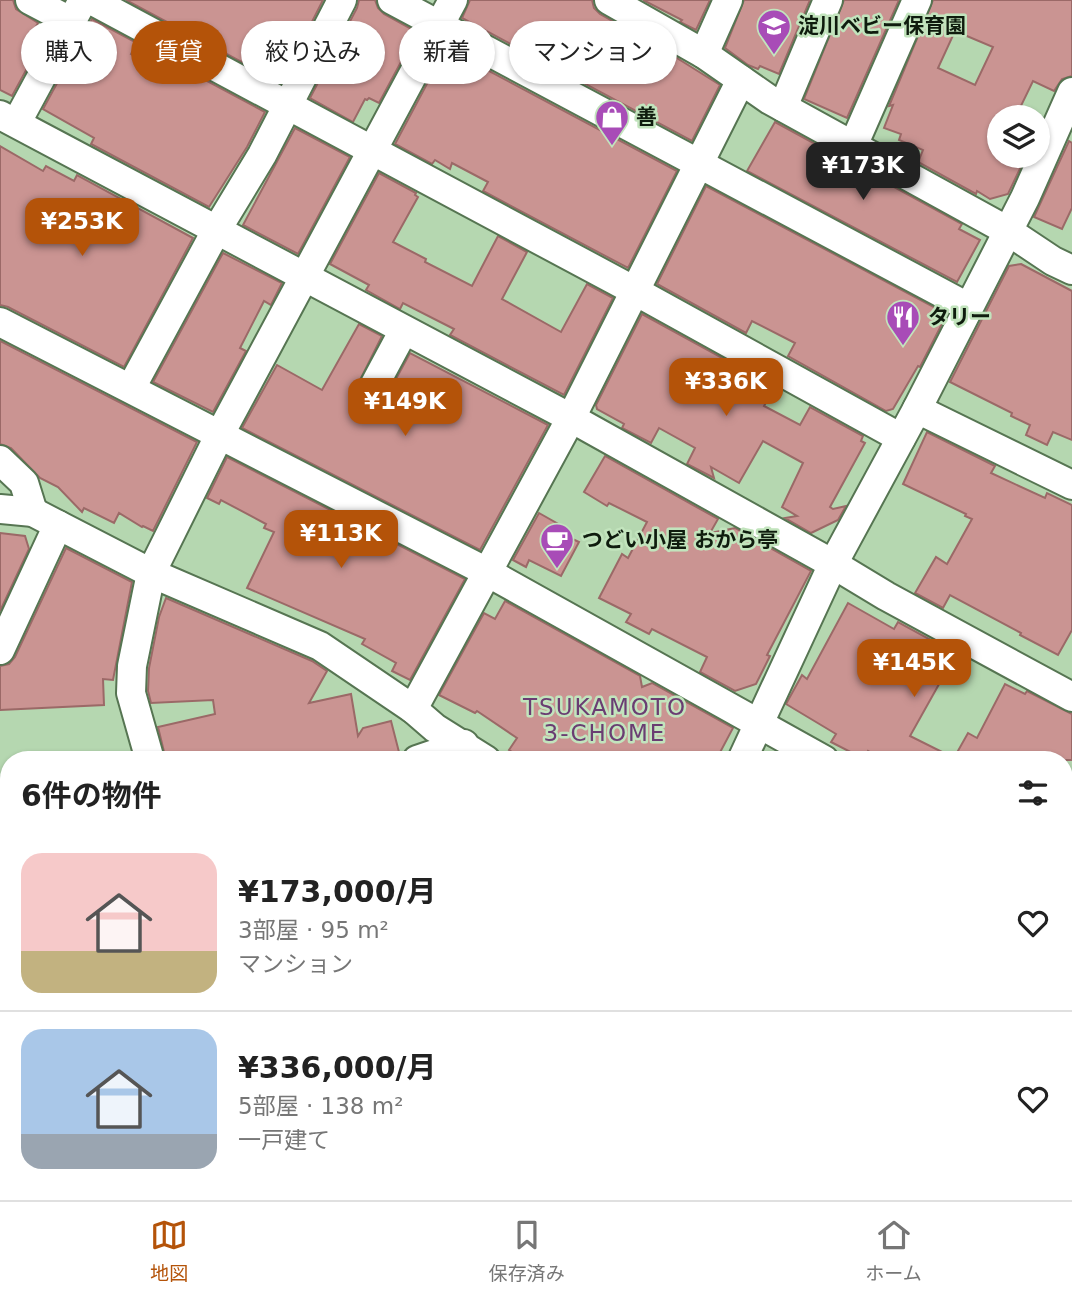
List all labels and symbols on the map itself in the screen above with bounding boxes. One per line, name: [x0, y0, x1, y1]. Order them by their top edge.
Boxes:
school or university icon: 淀川ベビー保育園: [755, 7, 793, 56]
place label: 淀川ベビー保育園: [798, 14, 966, 38]
shop icon: 善: [593, 98, 631, 147]
place label: 善: [636, 105, 657, 129]
pin: ¥173K: [814, 142, 912, 202]
pin: ¥253K: [33, 198, 131, 258]
restaurant icon: タリー: [884, 298, 922, 347]
place label: タリー: [928, 305, 991, 329]
pin: ¥336K: [677, 358, 775, 418]
pin: ¥149K: [356, 378, 454, 438]
pin: ¥113K: [292, 510, 390, 570]
cafe icon: つどい小屋 おから亭: [538, 521, 576, 570]
place label: つどい小屋 おから亭: [582, 528, 778, 552]
pin: ¥145K: [865, 640, 963, 699]
district label: TSUKAMOTO 3-CHOME: [522, 694, 687, 746]

